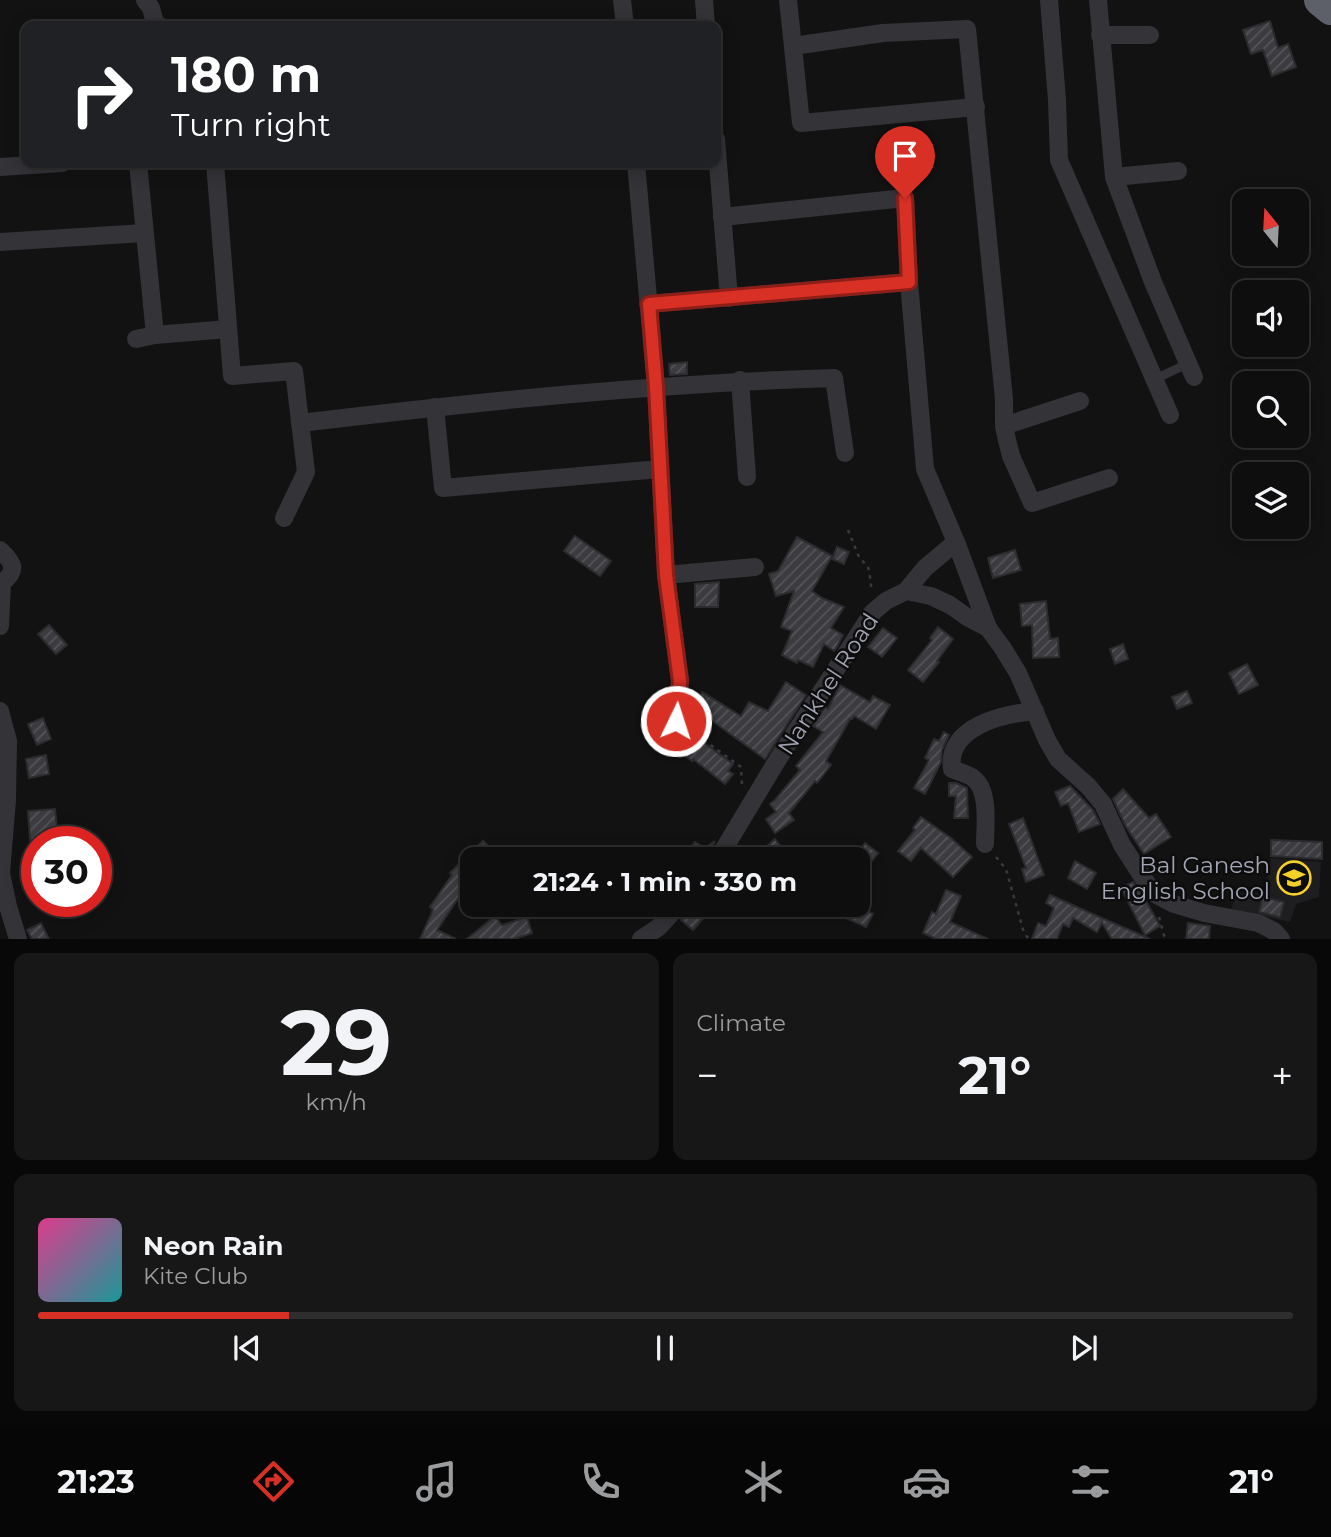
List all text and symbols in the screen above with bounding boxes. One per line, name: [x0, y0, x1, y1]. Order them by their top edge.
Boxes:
text: 180 m: [171, 45, 321, 104]
icon: right: [56, 49, 147, 140]
text: Turn right: [171, 105, 331, 144]
pin: [875, 126, 935, 198]
icon: arrive: [886, 137, 924, 175]
north arrow: [1232, 189, 1309, 266]
map controls: [1232, 189, 1309, 539]
button: sound: [1232, 280, 1309, 357]
button: search: [1232, 371, 1309, 448]
button: layers: [1232, 462, 1309, 539]
street label: Nankhel Road: [772, 608, 884, 760]
position arrow: [639, 684, 713, 758]
speed limit sign: 30: [21, 826, 112, 917]
place label: Bal Ganesh English School: [1101, 851, 1270, 905]
school or university icon: Bal Ganesh English School: [1275, 859, 1313, 897]
text: 21:24 · 1 min · 330 m: [533, 866, 797, 898]
text: 29: [280, 987, 392, 1098]
text: Climate: [697, 1009, 786, 1037]
text: 21°: [958, 1044, 1031, 1107]
text: −: [697, 1052, 718, 1099]
text: +: [1271, 1052, 1293, 1099]
text: km/h: [306, 1088, 367, 1116]
text: Neon Rain: [143, 1230, 284, 1262]
text: Kite Club: [143, 1262, 248, 1290]
icon: previous: [228, 1329, 266, 1367]
icon: pause: [646, 1329, 684, 1367]
icon: next: [1065, 1329, 1103, 1367]
icon: directions: [249, 1457, 298, 1506]
icon: music: [412, 1457, 461, 1506]
icon: phone: [576, 1457, 625, 1506]
icon: climate: [739, 1457, 788, 1506]
icon: car: [902, 1457, 951, 1506]
icon: filters: [1066, 1457, 1115, 1506]
text: 21:23: [57, 1462, 135, 1501]
text: 21°: [1229, 1462, 1274, 1501]

